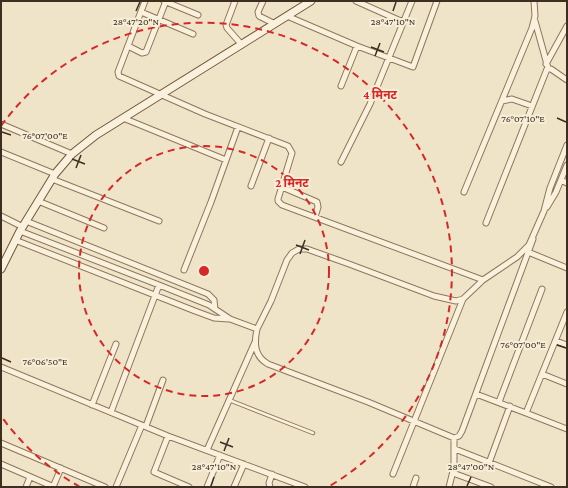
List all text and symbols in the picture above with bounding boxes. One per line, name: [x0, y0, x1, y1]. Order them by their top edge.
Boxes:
text: 28°47'20"N: [113, 16, 159, 27]
text: 28°47'10"N: [371, 16, 416, 27]
text: 4 मिनट: [363, 87, 398, 102]
text: 76°07'10"E: [501, 113, 545, 124]
text: 76°07'00"E: [22, 130, 68, 141]
text: 2 मिनट: [275, 175, 309, 190]
centre of rings: [197, 264, 211, 278]
text: 76°07'00"E: [500, 339, 546, 350]
text: 76°06'50"E: [22, 356, 68, 367]
text: 28°47'10"N: [192, 461, 237, 472]
text: 28°47'00"N: [448, 461, 495, 472]

